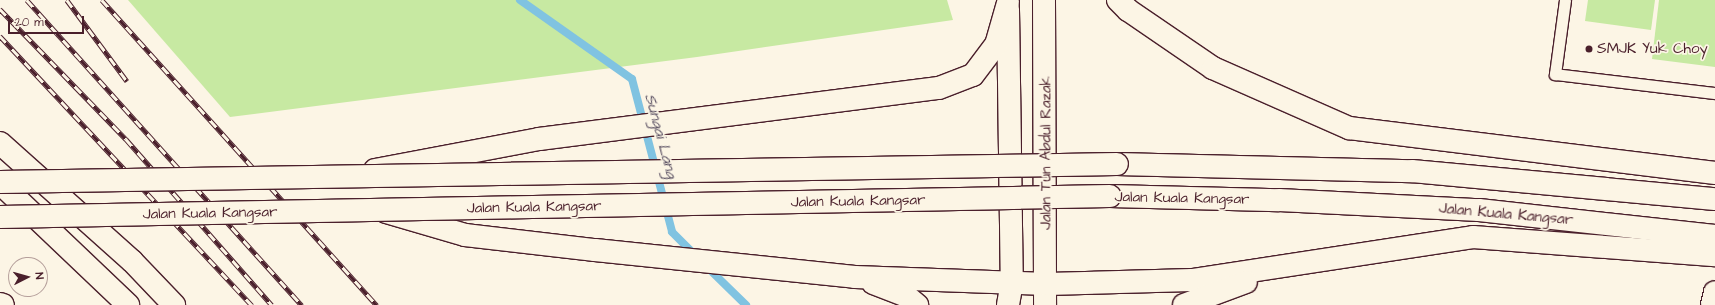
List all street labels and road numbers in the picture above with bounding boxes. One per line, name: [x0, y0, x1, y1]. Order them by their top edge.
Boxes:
street label: Jalan Tun Abdul Razak: [1037, 76, 1055, 230]
street label: Jalan Kuala Kangsar: [1114, 188, 1250, 208]
street label: Jalan Kuala Kangsar: [790, 191, 926, 211]
street label: Jalan Kuala Kangsar: [466, 197, 602, 217]
street label: Jalan Kuala Kangsar: [1438, 199, 1574, 229]
street label: Jalan Kuala Kangsar: [142, 203, 278, 223]

